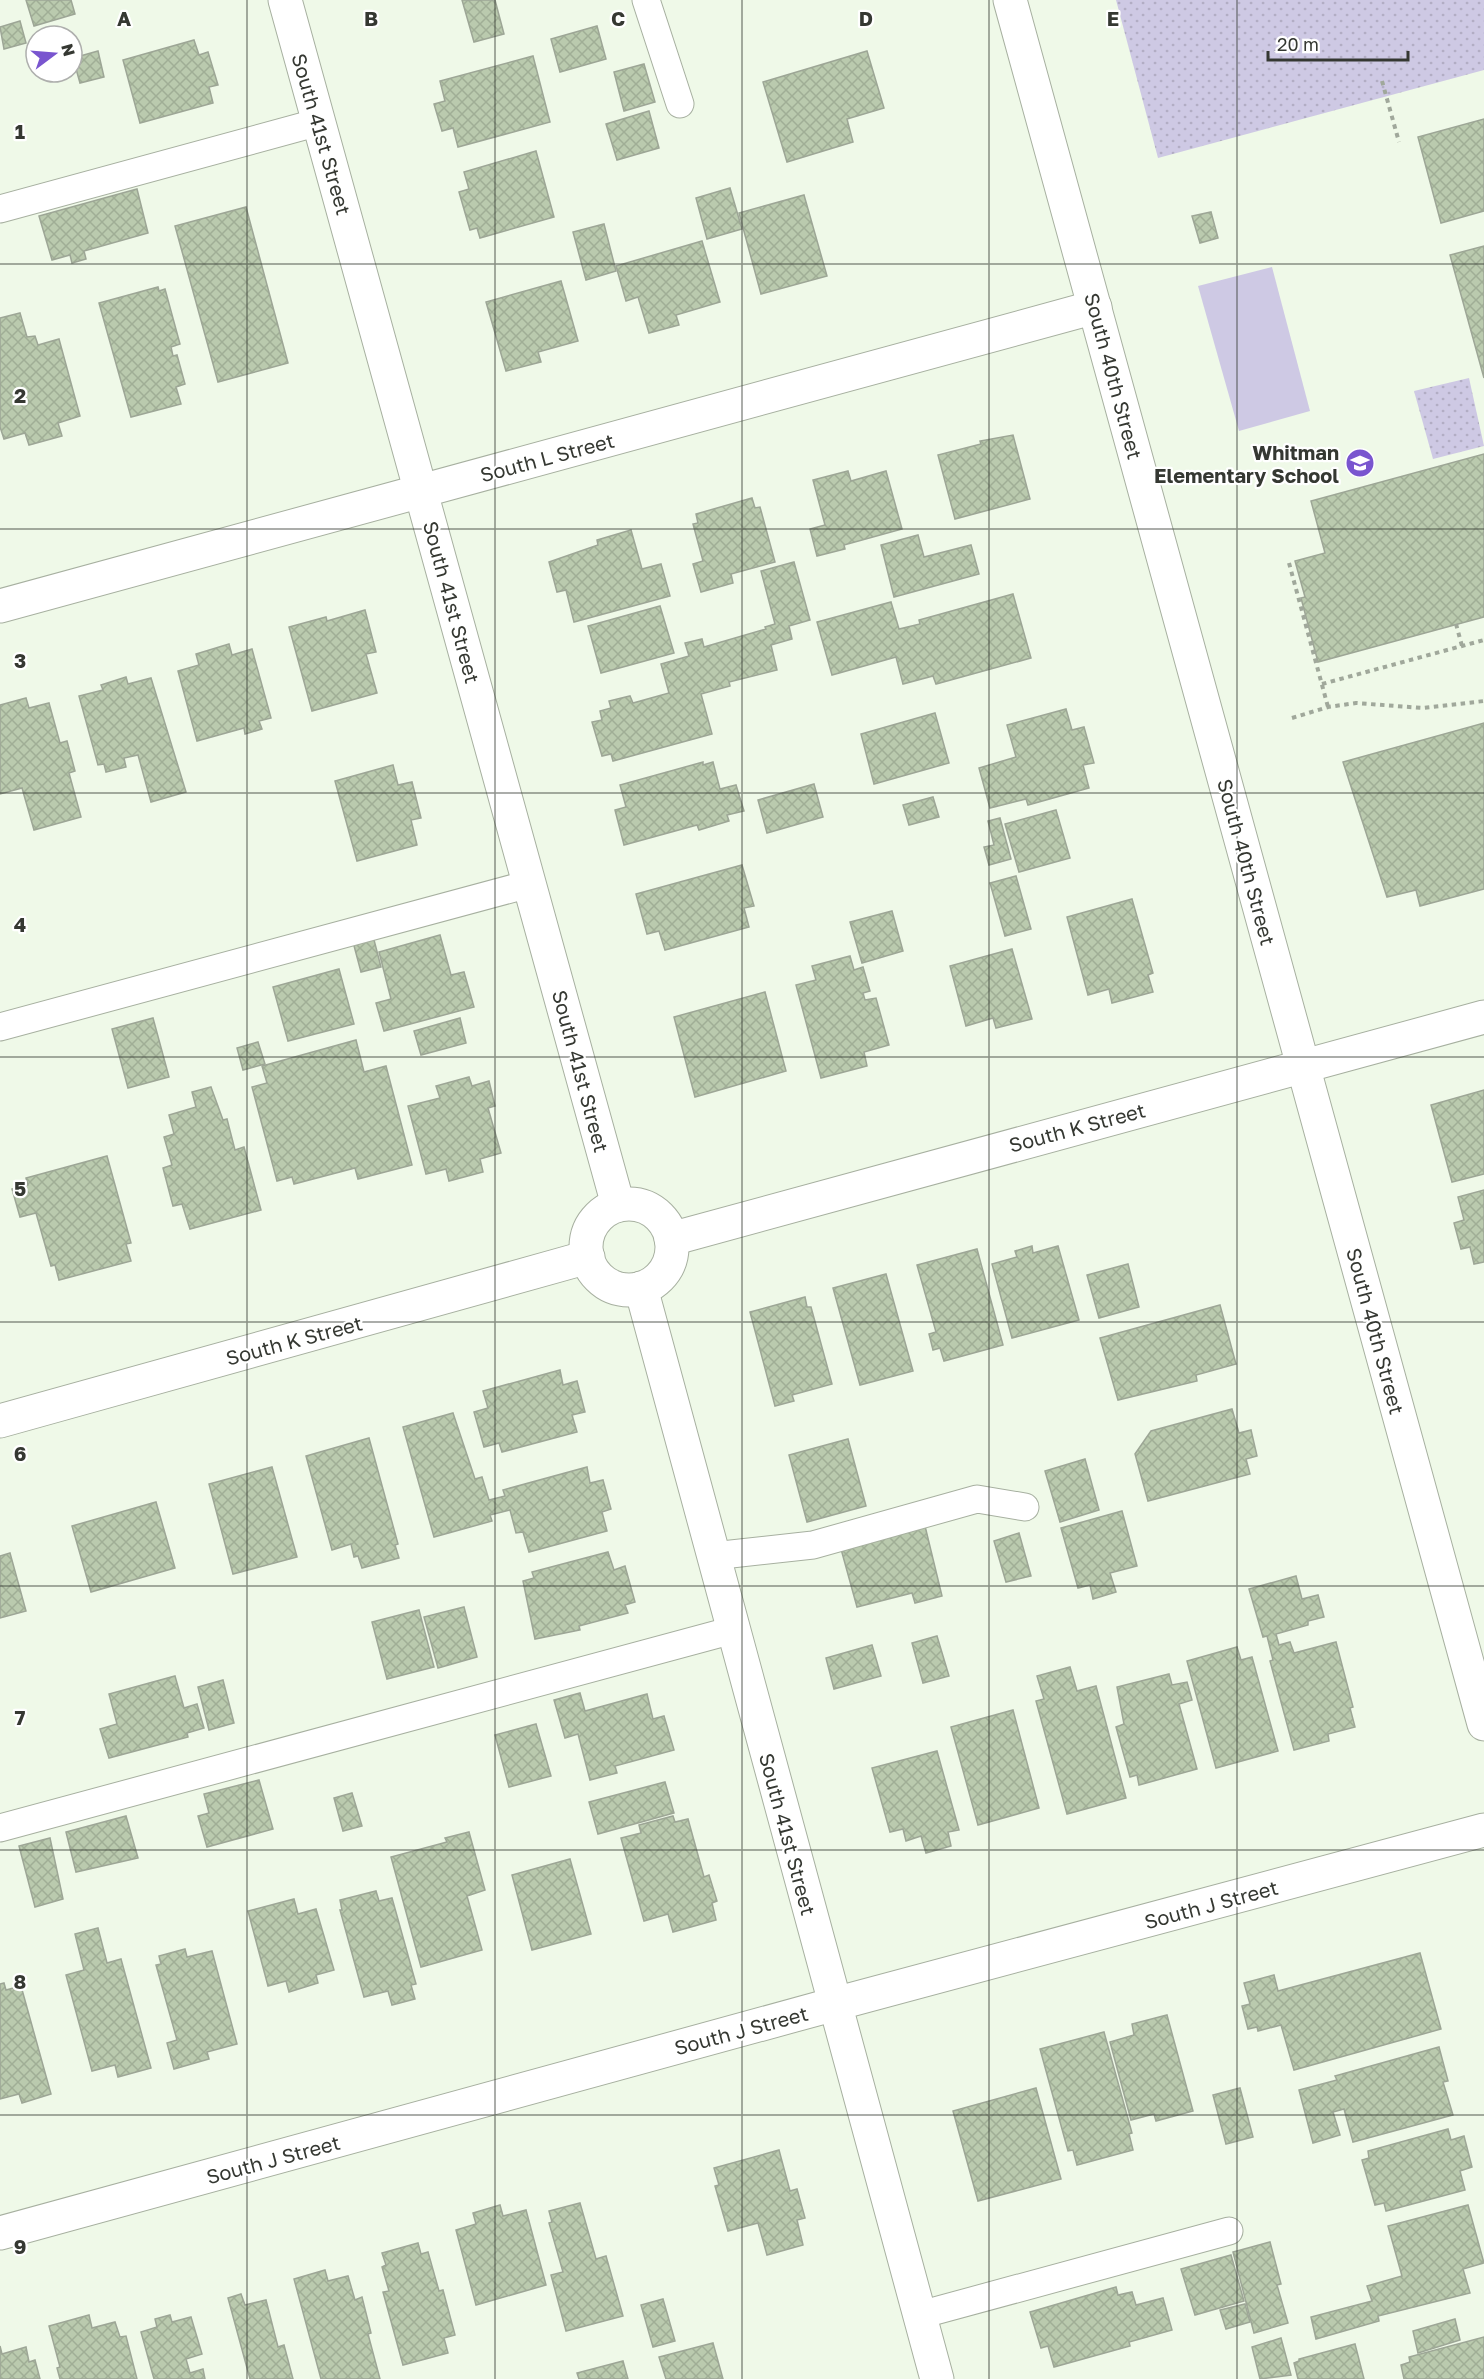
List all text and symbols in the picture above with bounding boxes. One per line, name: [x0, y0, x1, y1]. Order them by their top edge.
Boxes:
text: A: [117, 6, 131, 30]
text: B: [364, 6, 378, 30]
text: C: [611, 6, 625, 30]
text: D: [859, 6, 873, 30]
text: E: [1107, 6, 1119, 30]
north arrow: [24, 24, 84, 84]
scale bar: [1268, 24, 1408, 62]
text: 20 m: [1277, 33, 1319, 55]
text: N: [57, 41, 80, 58]
street label: South 41st Street: [287, 50, 357, 218]
text: 1: [15, 119, 25, 143]
street label: South 40th Street: [1080, 290, 1148, 462]
text: 2: [14, 383, 26, 407]
street label: South L Street: [477, 428, 617, 486]
place label: Whitman Elementary School: [1154, 440, 1339, 487]
school or university icon: Whitman Elementary School: [1344, 447, 1376, 479]
street label: South 41st Street: [419, 518, 485, 686]
text: 3: [14, 648, 26, 672]
street label: South 40th Street: [1213, 776, 1281, 948]
text: 4: [14, 912, 26, 936]
street label: South 41st Street: [548, 987, 614, 1155]
street label: South K Street: [1006, 1097, 1148, 1157]
text: 5: [14, 1176, 26, 1200]
street label: South 40th Street: [1342, 1245, 1410, 1417]
street label: South K Street: [223, 1310, 365, 1370]
text: 6: [14, 1441, 26, 1465]
text: 7: [15, 1705, 26, 1729]
street label: South 41st Street: [755, 1750, 821, 1918]
street label: South J Street: [1141, 1875, 1281, 1933]
text: 8: [14, 1969, 26, 1993]
street label: South J Street: [671, 2001, 811, 2059]
street label: South J Street: [203, 2130, 343, 2188]
text: 9: [14, 2234, 26, 2258]

